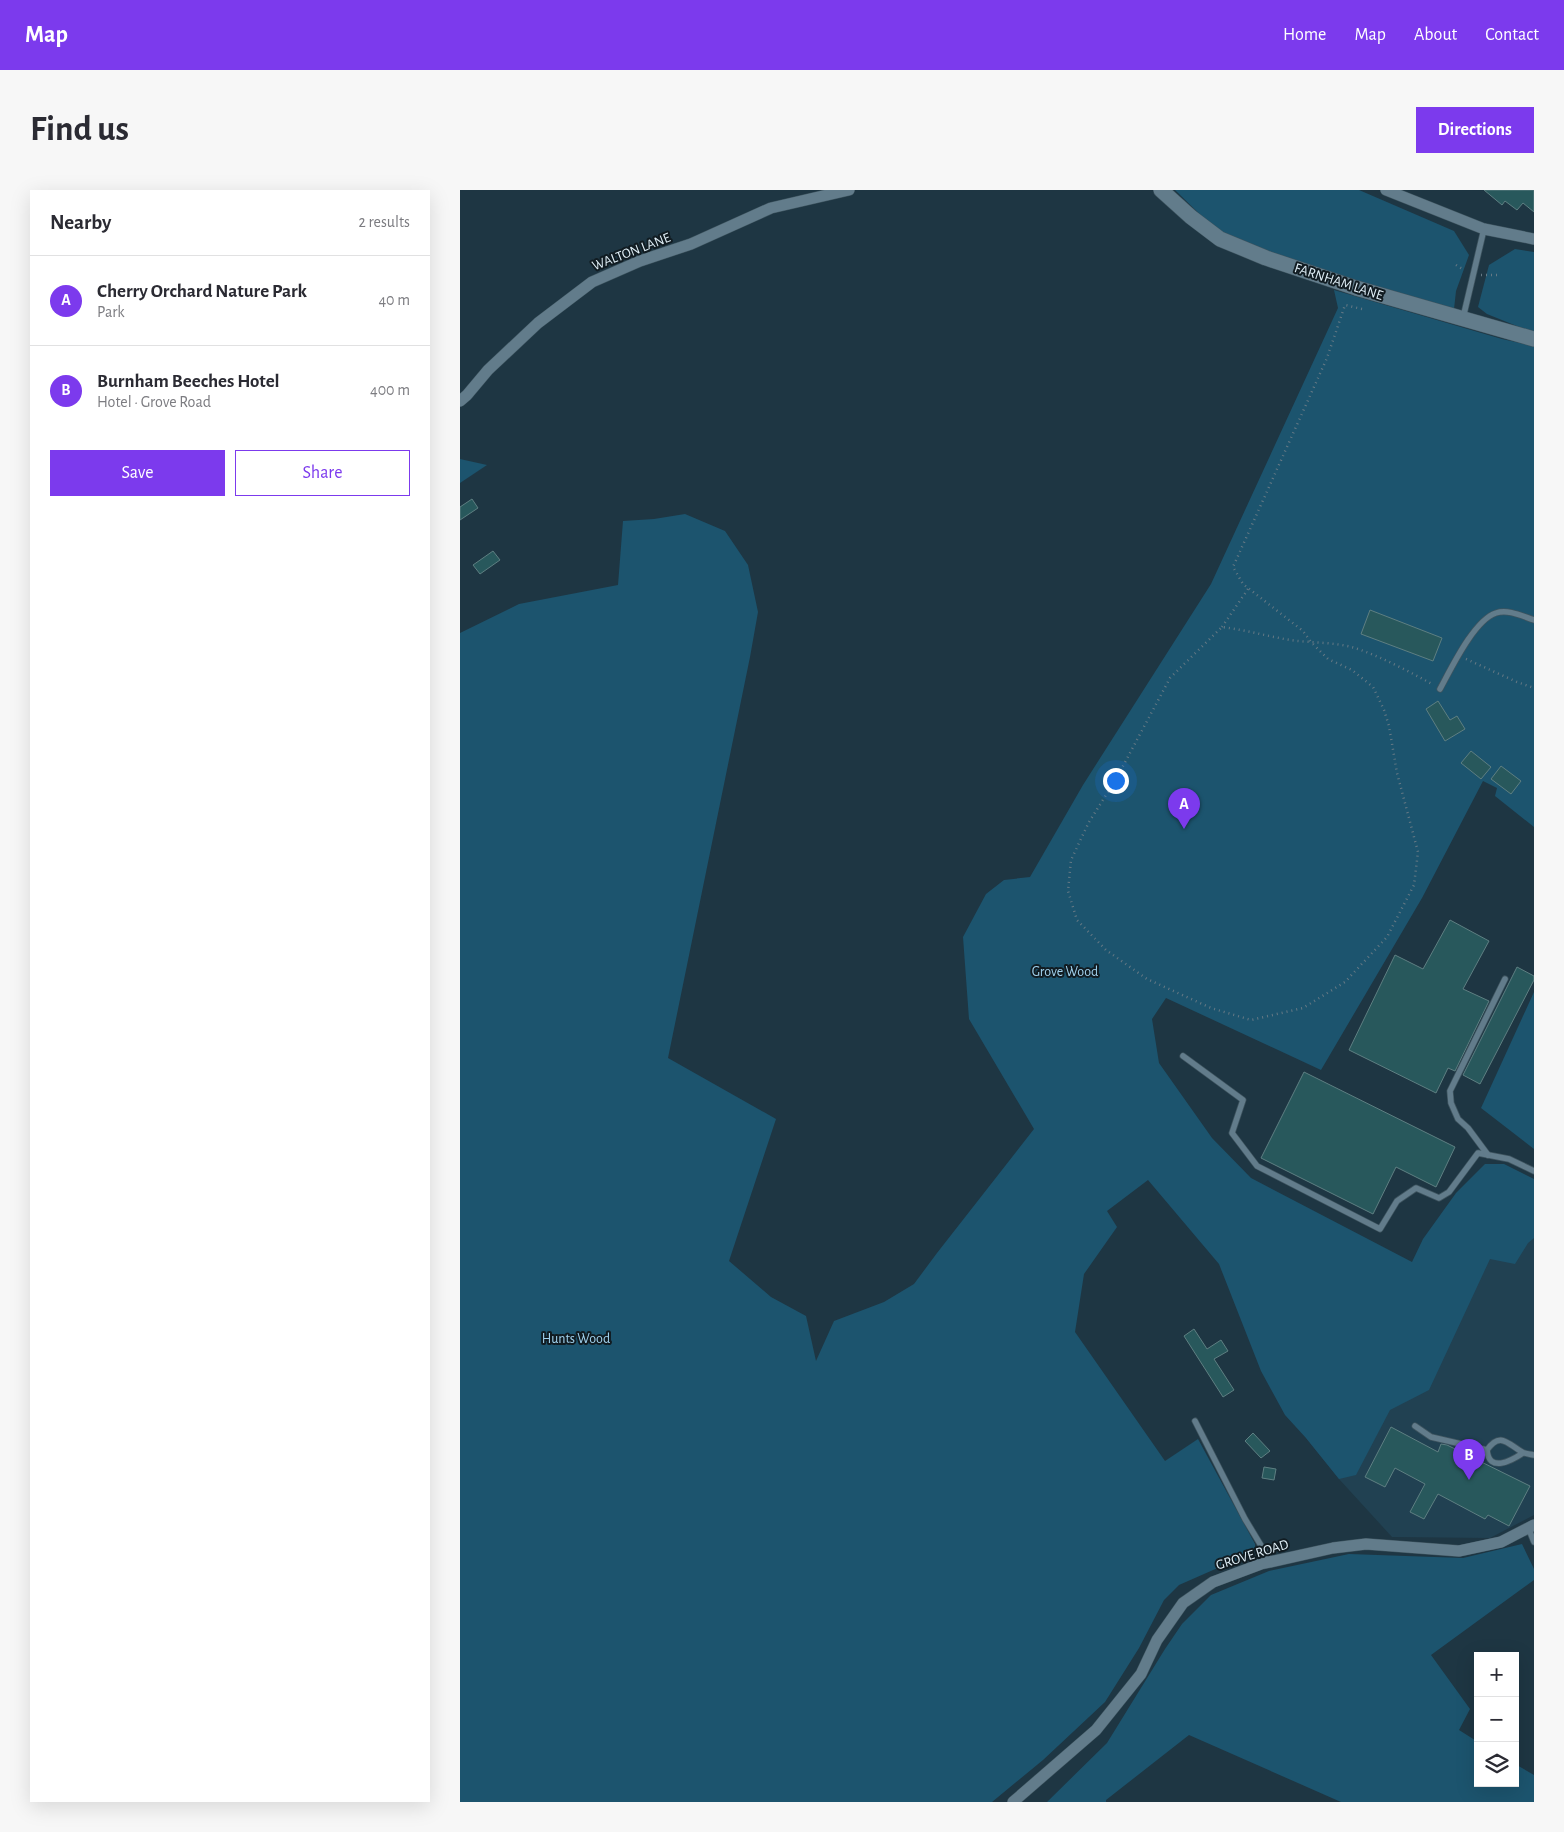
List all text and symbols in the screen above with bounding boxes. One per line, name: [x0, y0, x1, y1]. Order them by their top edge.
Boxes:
text: Map: [25, 23, 68, 47]
text: Home: [1283, 26, 1326, 44]
text: Map: [1354, 26, 1386, 44]
text: About: [1414, 26, 1457, 44]
text: Contact: [1485, 26, 1539, 44]
button: Directions: [1416, 107, 1534, 153]
text: Find us: [30, 112, 129, 147]
text: Nearby: [50, 212, 111, 233]
text: 2 results: [358, 214, 410, 230]
street label: WALTON LANE: [590, 230, 673, 273]
street label: FARNHAM LANE: [1293, 261, 1385, 303]
text: Cherry Orchard Nature Park: [97, 282, 307, 301]
text: A: [61, 292, 71, 308]
text: 40 m: [378, 292, 410, 308]
text: Park: [97, 304, 125, 320]
text: Burnham Beeches Hotel: [97, 372, 280, 391]
text: B: [61, 382, 71, 398]
text: 400 m: [370, 382, 410, 398]
text: Hotel · Grove Road: [97, 394, 211, 410]
button: Save: [50, 450, 225, 496]
button: Share: [235, 450, 410, 496]
your location: [1103, 768, 1129, 794]
pin: A: [1168, 788, 1200, 829]
park label: Grove Wood: [1032, 965, 1098, 979]
park label: Hunts Wood: [542, 1332, 610, 1346]
pin: B: [1453, 1439, 1485, 1480]
street label: GROVE ROAD: [1214, 1537, 1290, 1573]
map controls: [1474, 1652, 1519, 1787]
button: +: [1474, 1652, 1519, 1697]
button: −: [1474, 1697, 1519, 1742]
button: layers: [1474, 1742, 1519, 1787]

